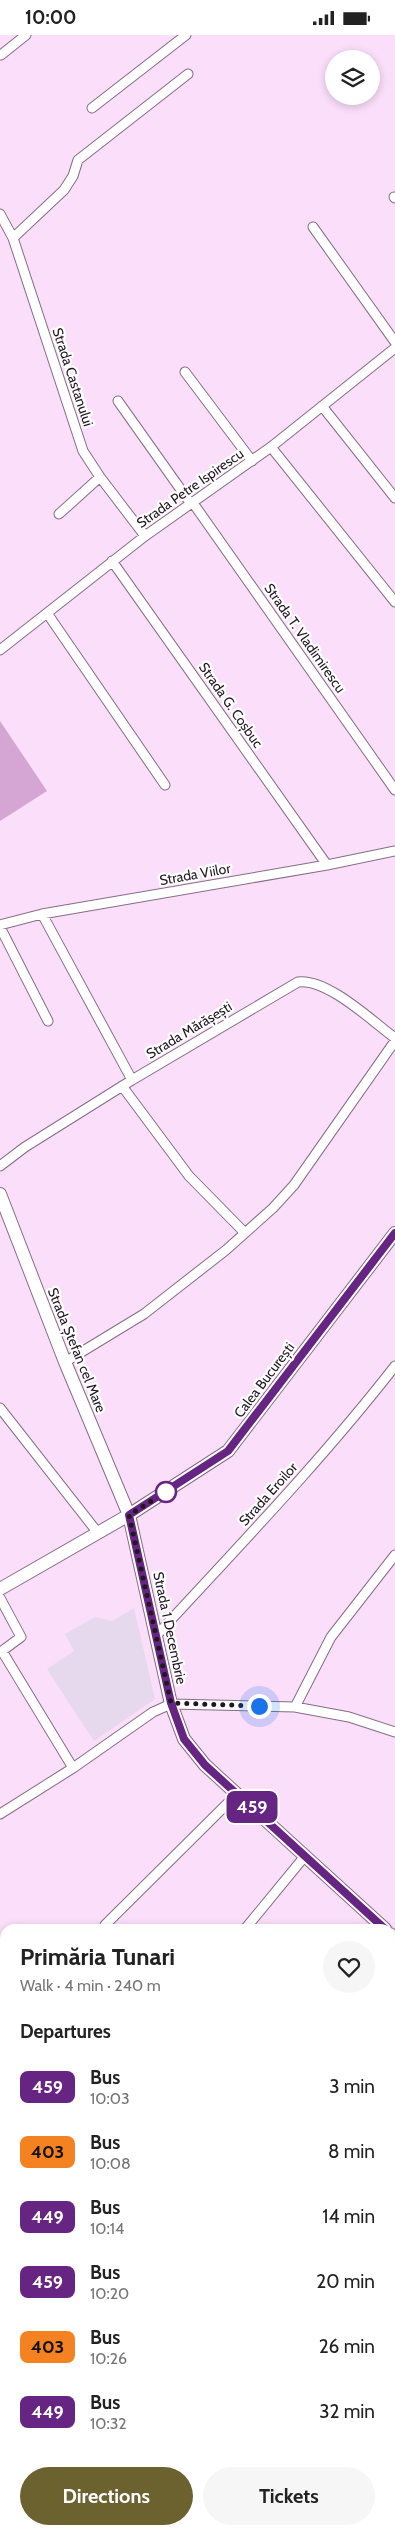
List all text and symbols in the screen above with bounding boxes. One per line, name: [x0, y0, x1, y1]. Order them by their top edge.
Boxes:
text: 10:00: [25, 6, 76, 29]
map controls: [325, 50, 380, 105]
button: layers: [325, 50, 380, 105]
street label: Strada Castanului: [49, 325, 97, 429]
street label: Strada Petre Ispirescu: [133, 444, 247, 532]
street label: Strada T. Vladimirescu: [260, 580, 350, 696]
street label: Strada G. Coșbuc: [195, 659, 267, 751]
street label: Strada Viilor: [158, 859, 232, 889]
street label: Strada Mărășești: [143, 997, 235, 1063]
street label: Strada Ștefan cel Mare: [44, 1285, 110, 1415]
street label: Calea București: [230, 1339, 298, 1421]
street label: Strada Eroilor: [235, 1458, 302, 1529]
unlabelled marker: [155, 1481, 177, 1503]
street label: Strada 1 Decembrie: [149, 1570, 191, 1686]
your location: [247, 1694, 272, 1719]
line badge: 459: [223, 1791, 281, 1823]
text: 459: [237, 1796, 267, 1818]
button: heart: [323, 1941, 375, 1993]
text: Primăria Tunari: [20, 1942, 175, 1971]
text: Walk · 4 min · 240 m: [20, 1976, 161, 1995]
text: Departures: [20, 2020, 111, 2043]
text: Bus: [90, 2066, 120, 2089]
text: 3 min: [329, 2075, 375, 2098]
text: 459: [32, 2076, 63, 2098]
text: 10:03: [90, 2089, 130, 2108]
text: Bus: [90, 2131, 120, 2154]
text: 8 min: [328, 2140, 375, 2163]
text: 403: [31, 2141, 64, 2163]
text: 10:08: [90, 2154, 131, 2173]
text: Bus: [90, 2196, 120, 2219]
text: 14 min: [322, 2205, 375, 2228]
text: 449: [31, 2206, 64, 2228]
text: 10:14: [90, 2219, 124, 2238]
text: Bus: [90, 2261, 120, 2284]
text: 20 min: [316, 2270, 375, 2293]
text: 459: [32, 2271, 63, 2293]
text: 10:20: [90, 2284, 129, 2303]
text: Bus: [90, 2326, 120, 2349]
text: 26 min: [319, 2335, 375, 2358]
text: 403: [31, 2336, 64, 2358]
text: 10:26: [90, 2349, 127, 2368]
text: Bus: [90, 2391, 120, 2414]
text: 32 min: [319, 2400, 375, 2423]
text: 449: [31, 2401, 64, 2423]
text: 10:32: [90, 2414, 127, 2433]
button: Directions: [20, 2467, 193, 2525]
button: Tickets: [203, 2467, 375, 2525]

